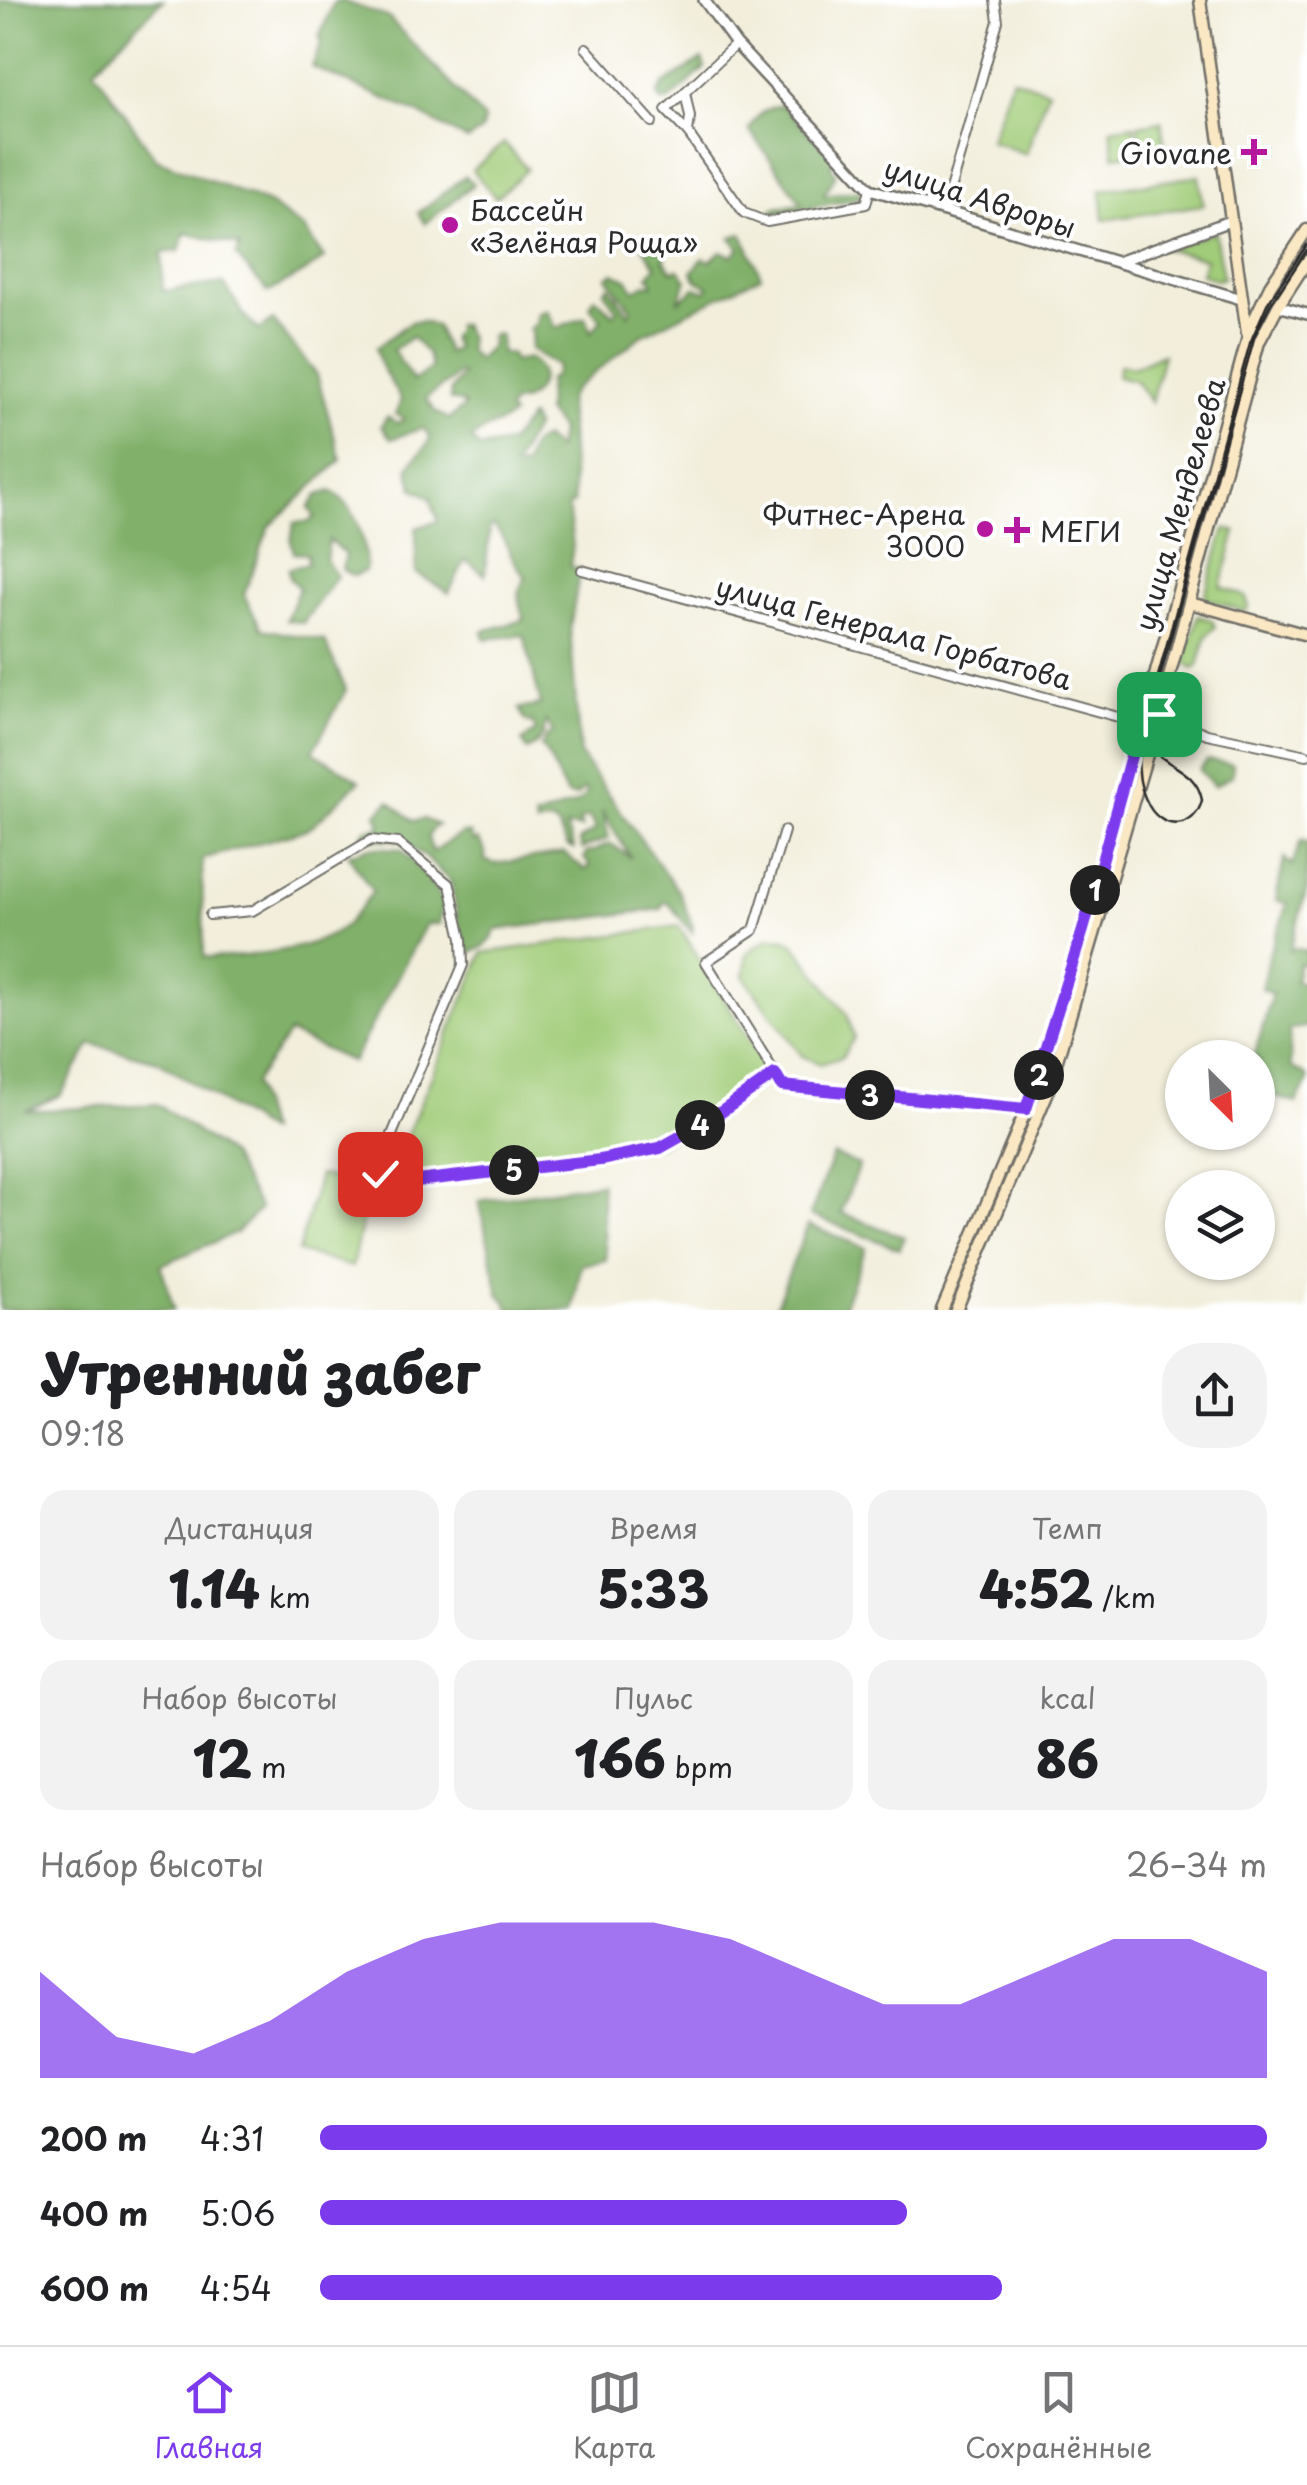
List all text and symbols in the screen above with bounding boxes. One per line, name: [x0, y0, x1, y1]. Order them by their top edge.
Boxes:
place label: Giovane: [1120, 131, 1232, 174]
marker: Giovane: [1241, 139, 1267, 165]
street label: улица Авроры: [879, 146, 1081, 248]
place label: Бассейн «Зелёная Роща»: [470, 188, 698, 263]
marker: Бассейн «Зелёная Роща»: [439, 214, 461, 236]
street label: улица Менделеева: [1122, 372, 1236, 636]
place label: Фитнес-Арена 3000: [763, 492, 966, 567]
place label: МЕГИ: [1040, 509, 1121, 552]
marker: МЕГИ: [1004, 517, 1030, 543]
marker: Фитнес-Арена 3000: [974, 518, 996, 540]
street label: улица Генерала Горбатова: [712, 564, 1077, 700]
pin: [1117, 672, 1202, 757]
icon: arrive: [1132, 687, 1187, 742]
pin: 1: [1070, 865, 1120, 915]
text: 1: [1088, 868, 1102, 911]
north arrow: [1165, 1040, 1275, 1150]
map controls: [1165, 1040, 1275, 1280]
pin: 2: [1014, 1050, 1064, 1100]
text: 2: [1029, 1053, 1049, 1096]
pin: 3: [845, 1070, 895, 1120]
text: 3: [861, 1073, 879, 1116]
pin: 4: [675, 1100, 725, 1150]
text: 4: [690, 1103, 710, 1146]
pin: [338, 1132, 423, 1217]
pin: 5: [489, 1145, 539, 1195]
icon: check: [353, 1147, 408, 1202]
text: 5: [505, 1148, 523, 1191]
button: layers: [1165, 1170, 1275, 1280]
text: Утренний забег: [40, 1330, 480, 1413]
button: share: [1162, 1343, 1267, 1448]
text: 09:18: [40, 1409, 126, 1457]
text: Дистанция: [165, 1506, 314, 1549]
text: Время: [609, 1506, 698, 1549]
text: Темп: [1032, 1506, 1103, 1549]
text: 1.14: [168, 1549, 260, 1625]
text: 5:33: [598, 1549, 709, 1625]
text: 4:52: [979, 1549, 1093, 1625]
text: km: [260, 1575, 311, 1618]
text: /km: [1093, 1575, 1156, 1618]
text: Набор высоты: [141, 1676, 338, 1719]
text: Пульс: [614, 1676, 693, 1719]
text: kcal: [1040, 1676, 1095, 1719]
text: 12: [193, 1719, 252, 1795]
text: 166: [574, 1719, 666, 1795]
text: 86: [1036, 1719, 1099, 1795]
text: m: [252, 1745, 286, 1788]
text: bpm: [666, 1745, 733, 1788]
text: Набор высоты: [40, 1840, 264, 1888]
text: 26–34 m: [1126, 1840, 1267, 1888]
text: 200 m: [40, 2114, 147, 2162]
text: 4:31: [200, 2114, 264, 2162]
text: 400 m: [40, 2189, 148, 2237]
text: 5:06: [200, 2189, 276, 2237]
text: 600 m: [40, 2264, 149, 2312]
text: 4:54: [200, 2264, 272, 2312]
tab: Главная: [155, 2365, 263, 2468]
tab: Карта: [573, 2365, 655, 2468]
tab: Сохранённые: [965, 2365, 1152, 2468]

